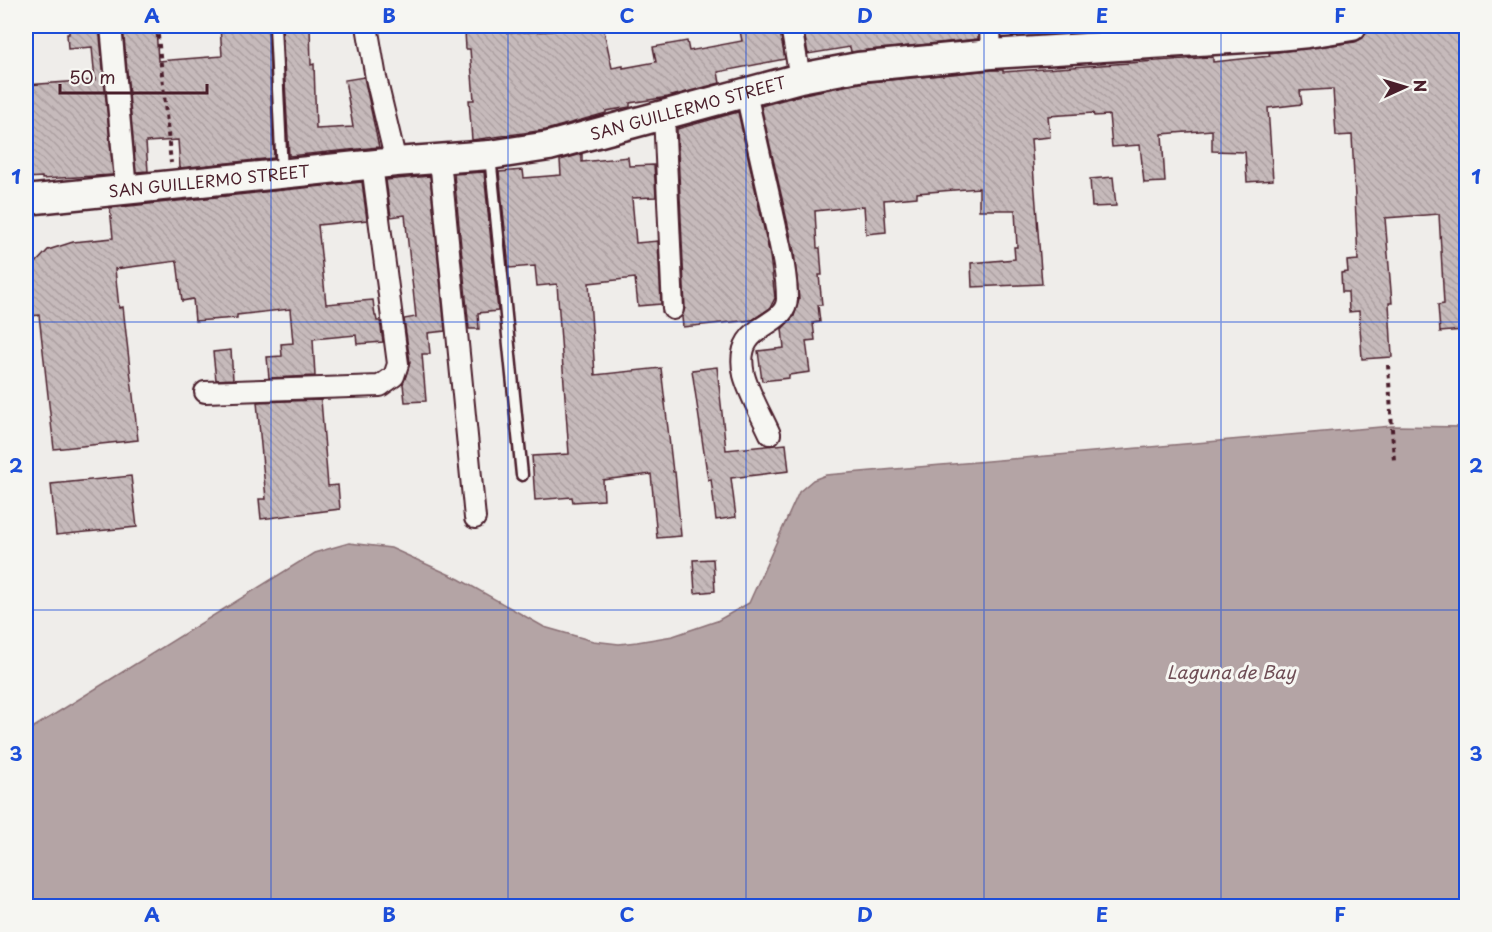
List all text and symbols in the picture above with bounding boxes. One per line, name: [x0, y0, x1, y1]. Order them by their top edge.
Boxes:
text: A: [144, 0, 160, 30]
text: B: [382, 0, 396, 30]
text: C: [619, 0, 635, 30]
text: D: [857, 0, 873, 30]
text: E: [1096, 0, 1108, 30]
text: F: [1334, 0, 1346, 30]
scale bar: [60, 57, 207, 95]
north arrow: [1375, 57, 1435, 117]
text: 50 m: [69, 63, 116, 90]
street label: SAN GUILLERMO STREET: [587, 69, 788, 145]
text: N: [1409, 79, 1433, 93]
street label: SAN GUILLERMO STREET: [107, 158, 311, 202]
text: 1: [11, 161, 21, 191]
text: 1: [1471, 161, 1481, 191]
text: 2: [9, 450, 23, 480]
text: 2: [1469, 450, 1483, 480]
water label: Laguna de Bay: [1167, 658, 1297, 685]
text: 3: [9, 738, 23, 768]
text: 3: [1469, 738, 1483, 768]
text: A: [144, 899, 160, 929]
text: B: [382, 899, 396, 929]
text: C: [619, 899, 635, 929]
text: D: [857, 899, 873, 929]
text: E: [1096, 899, 1108, 929]
text: F: [1334, 899, 1346, 929]

